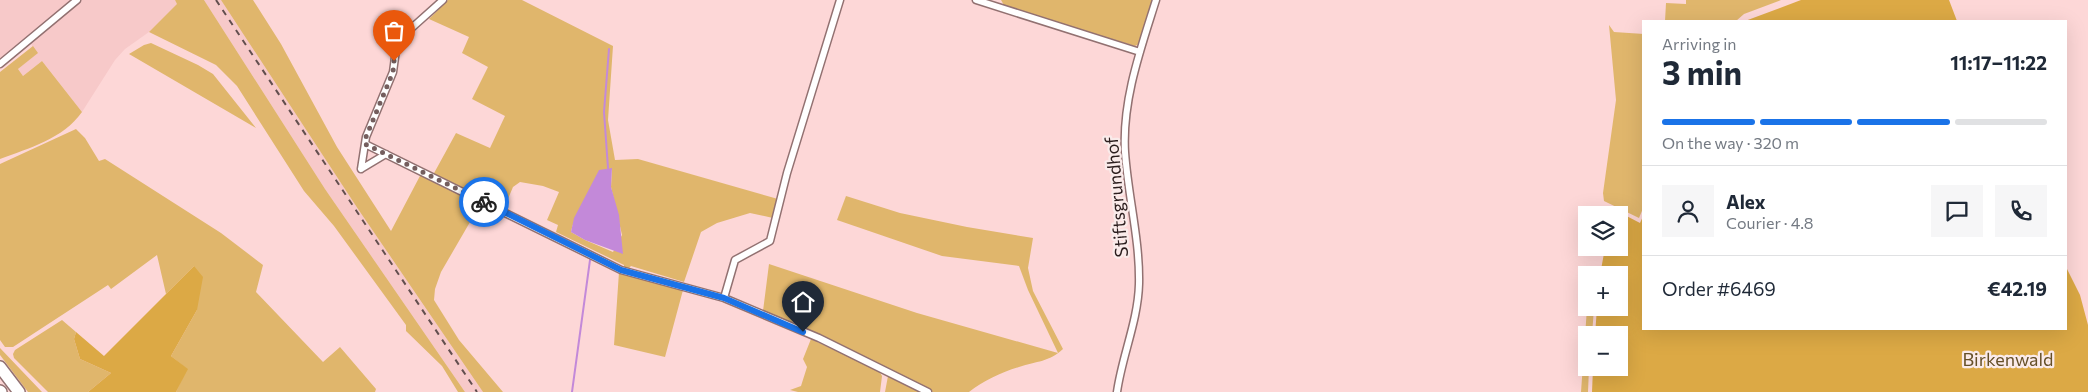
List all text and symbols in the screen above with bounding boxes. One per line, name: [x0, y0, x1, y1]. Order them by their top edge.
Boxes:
pin: [373, 10, 415, 61]
icon: bag: [380, 17, 408, 45]
text: Arriving in: [1662, 34, 1736, 53]
text: 11:17–11:22: [1950, 51, 2047, 74]
text: 3 min: [1662, 52, 1742, 92]
text: On the way · 320 m: [1662, 133, 1799, 152]
street label: Stiftsgrundhof: [1100, 135, 1132, 258]
courier: [459, 177, 509, 227]
button: person: [1662, 185, 1714, 237]
button: chat: [1931, 185, 1983, 237]
button: phone: [1995, 185, 2047, 237]
icon: bike: [470, 188, 498, 216]
text: Alex: [1726, 190, 1766, 213]
map controls: [1578, 206, 1628, 376]
button: layers: [1578, 206, 1628, 256]
text: Courier · 4.8: [1726, 213, 1813, 232]
button: +: [1578, 266, 1628, 316]
text: Order #6469: [1662, 277, 1776, 300]
text: €42.19: [1987, 277, 2047, 300]
pin: [782, 281, 824, 332]
icon: home: [789, 288, 817, 316]
button: −: [1578, 326, 1628, 376]
park label: Birkenwald: [1963, 348, 2054, 370]

